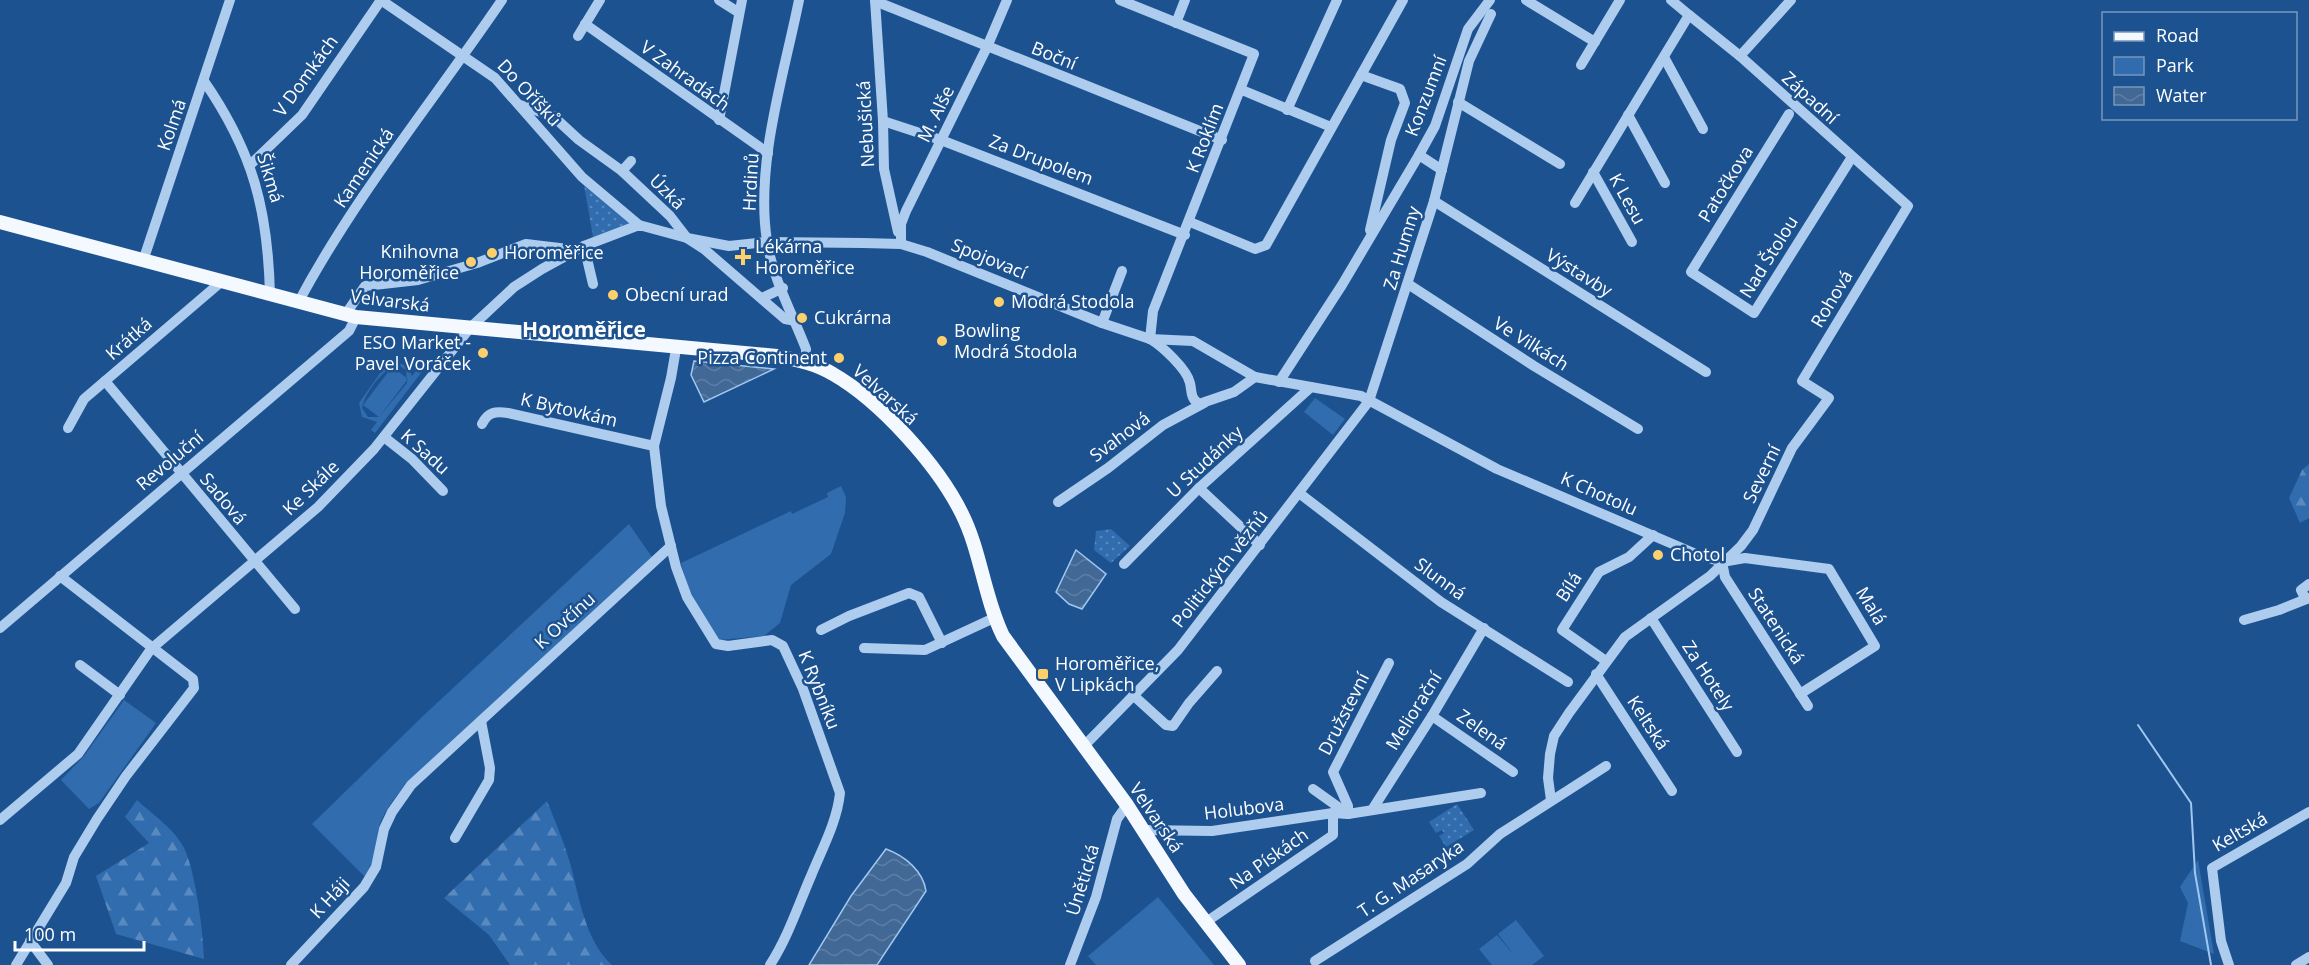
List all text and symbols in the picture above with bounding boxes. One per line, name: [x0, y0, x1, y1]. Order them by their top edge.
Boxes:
legend: [2102, 12, 2297, 120]
text: Road: [2156, 23, 2199, 47]
street label: V Domkách: [268, 30, 343, 121]
street label: V Zahradách: [636, 35, 735, 116]
street label: Boční: [1028, 35, 1081, 75]
street label: Konzumní: [1399, 51, 1452, 139]
text: Park: [2156, 53, 2194, 77]
street label: Do Oříšků: [492, 54, 567, 131]
street label: Západní: [1777, 66, 1844, 129]
street label: Nebušická: [851, 80, 879, 168]
street label: M. Alše: [911, 81, 959, 146]
text: Water: [2156, 83, 2207, 107]
street label: Kolmá: [151, 96, 191, 154]
street label: K Roklím: [1180, 99, 1228, 176]
street label: Kamenická: [328, 123, 399, 212]
street label: Za Drupolem: [986, 128, 1097, 190]
street label: Patočkova: [1692, 141, 1758, 226]
street label: Šikmá: [252, 150, 290, 205]
street label: Hrdinů: [736, 152, 764, 212]
street label: Úzká: [645, 168, 691, 214]
street label: K Lesu: [1604, 169, 1652, 228]
street label: Za Humny: [1377, 202, 1425, 292]
street label: Nad Štolou: [1733, 211, 1803, 302]
street label: Spojovací: [948, 232, 1031, 284]
place label: Lékárna Horoměřice: [755, 234, 855, 279]
place label: Knihovna Horoměřice: [359, 239, 459, 284]
place label: Horoměřice: [504, 240, 604, 264]
street label: Výstavby: [1542, 242, 1618, 302]
marker: Horoměřice: [485, 246, 499, 260]
marker: Lékárna Horoměřice: [736, 250, 750, 264]
marker: Knihovna Horoměřice: [464, 255, 478, 269]
street label: Rohová: [1805, 265, 1858, 332]
place label: Obecní urad: [625, 282, 728, 306]
street label: Velvarská: [349, 283, 431, 317]
marker: Obecní urad: [606, 288, 620, 302]
place label: Modrá Stodola: [1011, 289, 1135, 313]
marker: Modrá Stodola: [992, 295, 1006, 309]
place label: Cukrárna: [814, 305, 892, 329]
street label: Krátká: [100, 311, 157, 365]
marker: Cukrárna: [795, 311, 809, 325]
street label: Ve Vilkách: [1489, 311, 1574, 376]
district label: Horoměřice: [522, 315, 646, 343]
place label: Bowling Modrá Stodola: [954, 318, 1078, 363]
place label: ESO Market - Pavel Voráček: [355, 330, 472, 375]
marker: Bowling Modrá Stodola: [935, 334, 949, 348]
place label: Pizza Continent: [697, 345, 827, 369]
marker: ESO Market - Pavel Voráček: [476, 346, 490, 360]
marker: Pizza Continent: [832, 351, 846, 365]
street label: Velvarská: [848, 359, 923, 430]
street label: K Bytovkám: [518, 386, 620, 432]
street label: Svahová: [1084, 406, 1154, 467]
street label: U Studánky: [1161, 419, 1248, 503]
street label: K Sadu: [396, 423, 455, 479]
street label: Revoluční: [131, 425, 208, 495]
street label: Severní: [1737, 440, 1786, 507]
street label: Ke Skále: [277, 454, 344, 520]
street label: K Chotolu: [1557, 466, 1642, 521]
street label: Sadová: [195, 467, 252, 529]
street label: Politických vězňů: [1166, 505, 1273, 632]
place label: Chotol: [1670, 542, 1725, 566]
marker: Chotol: [1651, 548, 1665, 562]
street label: Slunná: [1410, 552, 1471, 605]
street label: Bílá: [1550, 567, 1587, 606]
street label: Malá: [1851, 582, 1893, 629]
street label: Statenická: [1743, 583, 1810, 668]
street label: K Ovčínu: [529, 587, 600, 654]
street label: Za Hotely: [1677, 636, 1741, 716]
street label: K Rybníku: [793, 647, 847, 733]
place label: Horoměřice, V Lipkách: [1055, 651, 1159, 696]
marker: Horoměřice, V Lipkách: [1036, 667, 1050, 681]
street label: Meliorační: [1380, 667, 1447, 754]
street label: Družstevní: [1312, 668, 1374, 759]
street label: Keltská: [1622, 691, 1675, 754]
street label: Zelená: [1453, 703, 1512, 755]
street label: Velvarská: [1125, 778, 1189, 857]
street label: Holubova: [1202, 791, 1285, 825]
street label: Keltská: [2207, 806, 2272, 857]
street label: Na Pískách: [1224, 822, 1313, 894]
street label: T. G. Masaryka: [1353, 834, 1468, 922]
street label: Únětická: [1060, 841, 1104, 918]
street label: K Háji: [304, 872, 354, 923]
scale bar: [15, 914, 144, 952]
text: 100 m: [24, 922, 76, 946]

